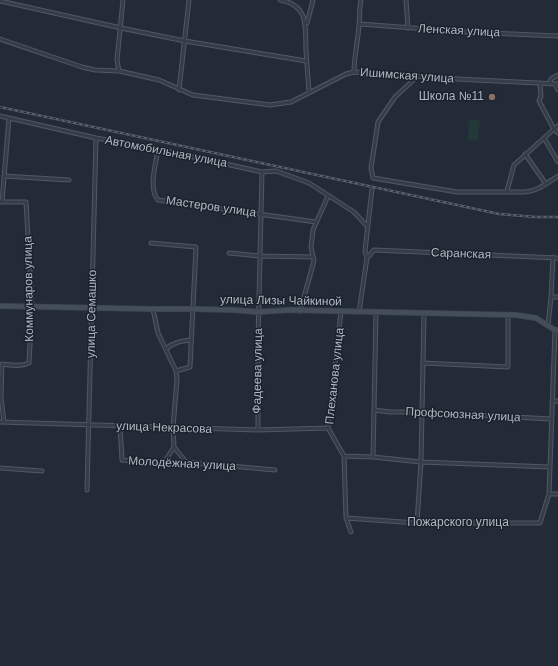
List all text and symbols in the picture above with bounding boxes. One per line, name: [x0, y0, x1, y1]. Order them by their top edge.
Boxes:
street label: Ленская улица: [418, 22, 500, 40]
street label: Ишимская улица: [360, 66, 454, 86]
place label: Школа №11: [419, 90, 484, 104]
marker: Школа №11: [487, 92, 497, 102]
street label: Автомобильная улица: [104, 133, 228, 171]
street label: Мастеров улица: [165, 194, 257, 220]
street label: Коммунаров улица: [21, 236, 37, 342]
street label: Саранская: [431, 246, 491, 262]
street label: улица Семашко: [84, 270, 100, 358]
street label: улица Лизы Чайкиной: [220, 293, 342, 309]
street label: Плеханова улица: [323, 327, 347, 425]
street label: Фадеева улица: [250, 328, 266, 414]
street label: Профсоюзная улица: [405, 405, 521, 425]
street label: улица Некрасова: [116, 419, 212, 437]
street label: Молодёжная улица: [128, 454, 236, 474]
street label: Пожарского улица: [407, 516, 509, 530]

